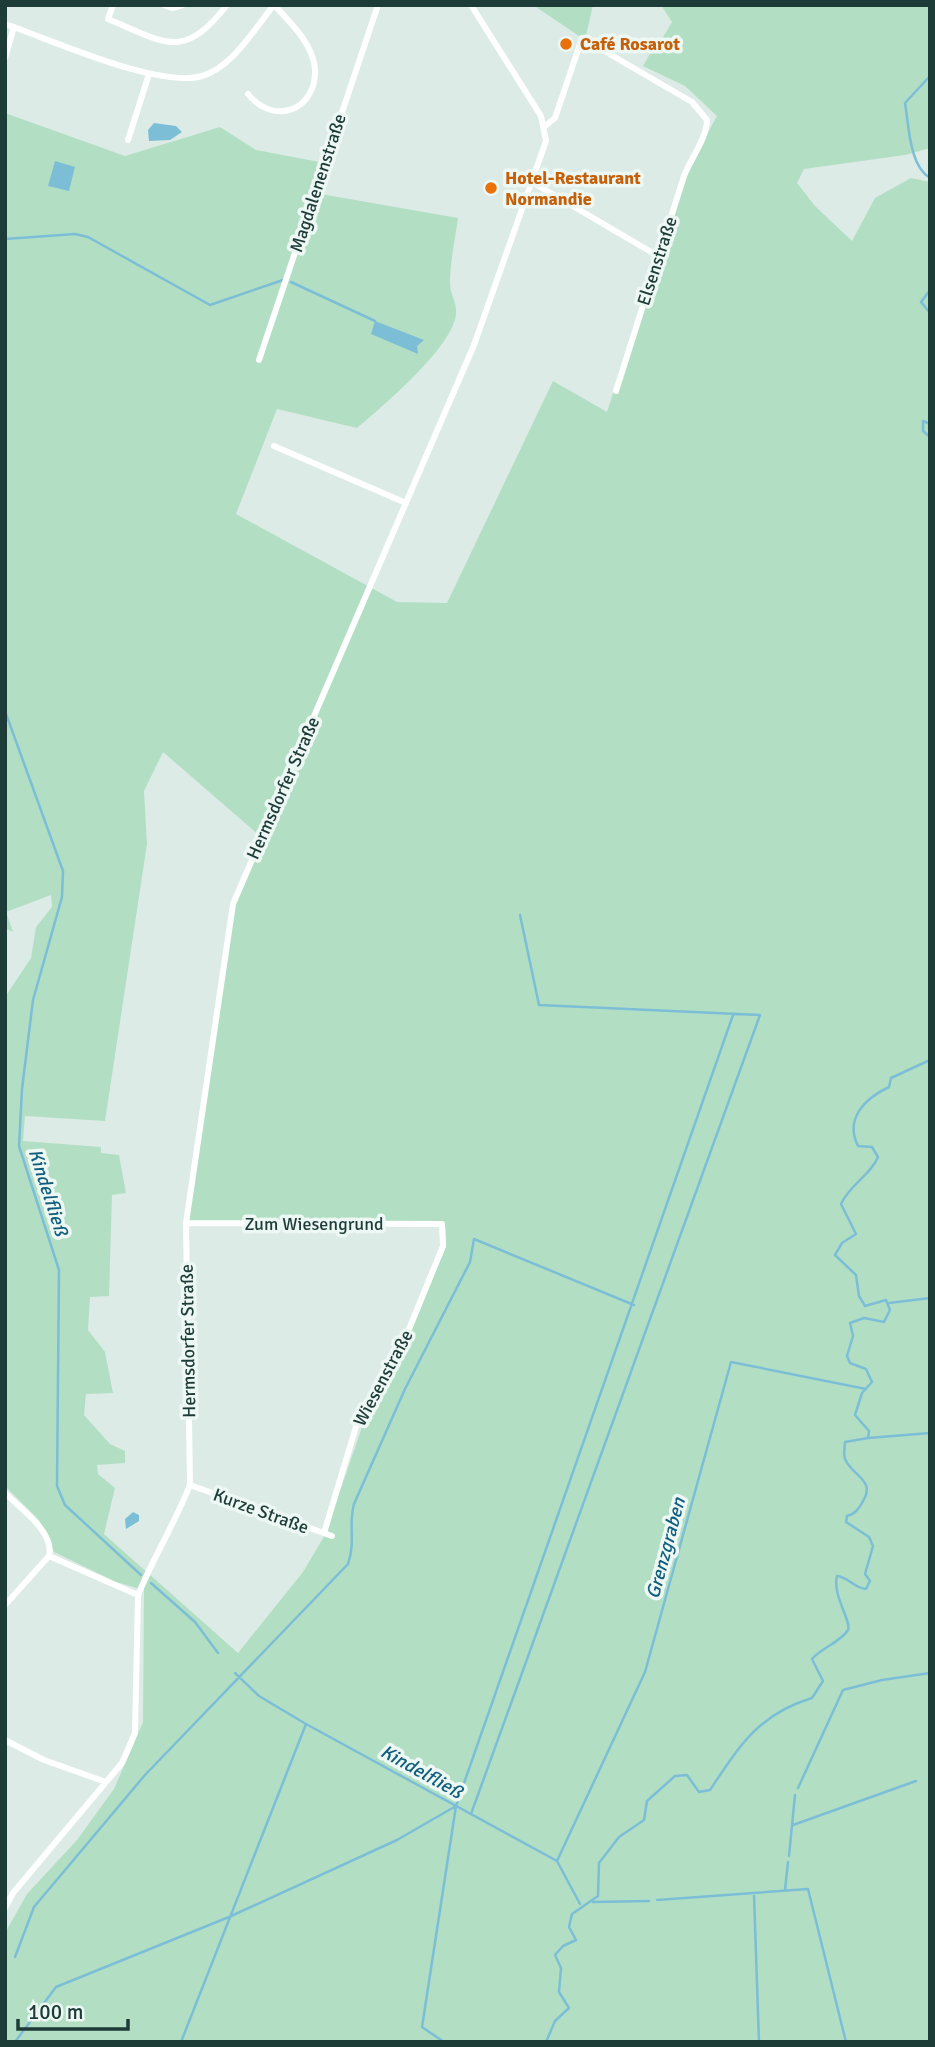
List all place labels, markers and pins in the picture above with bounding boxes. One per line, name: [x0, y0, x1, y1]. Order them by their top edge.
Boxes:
place label: Café Rosarot: [580, 33, 680, 55]
marker: Café Rosarot: [558, 36, 574, 52]
place label: Hotel-Restaurant Normandie: [505, 167, 641, 210]
marker: Hotel-Restaurant Normandie: [483, 180, 499, 196]

